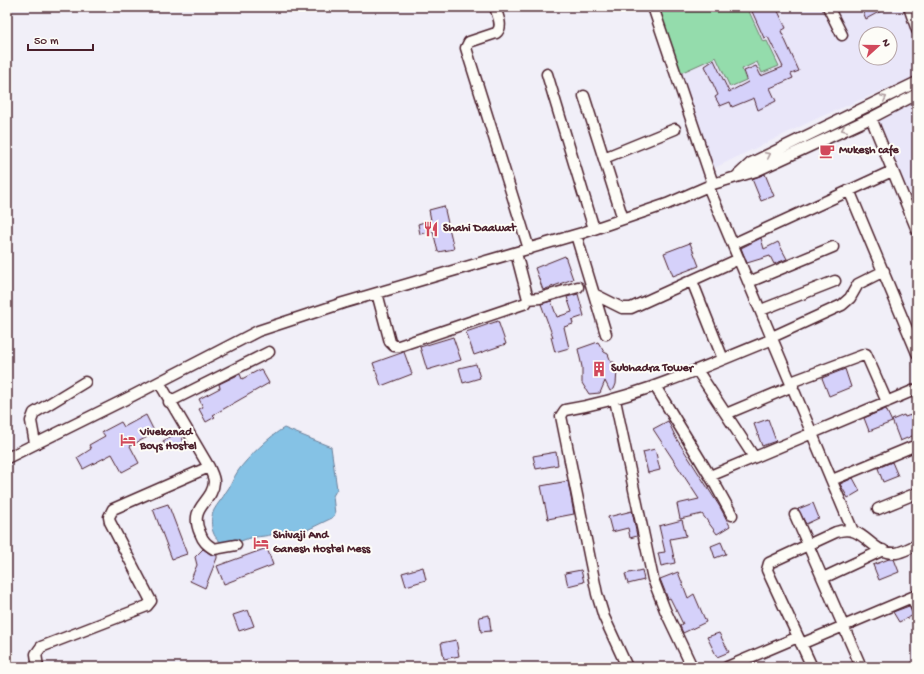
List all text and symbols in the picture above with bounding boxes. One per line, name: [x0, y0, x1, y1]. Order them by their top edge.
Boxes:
scale bar: [28, 26, 93, 52]
north arrow: [858, 26, 898, 66]
text: 50 m: [34, 35, 59, 49]
text: N: [879, 38, 892, 49]
one-way arrow: [880, 95, 888, 103]
one-way arrow: [841, 125, 848, 133]
cafe icon: Mukesh cafe: [818, 142, 836, 160]
place label: Mukesh cafe: [839, 144, 900, 158]
one-way arrow: [763, 152, 771, 160]
restaurant icon: Shahi Daawat: [422, 220, 440, 238]
place label: Shahi Daawat: [443, 222, 517, 236]
building icon: Subhadra Tower: [590, 360, 608, 378]
place label: Subhadra Tower: [611, 362, 695, 376]
place label: Vivekanad Boys Hostel: [139, 426, 197, 454]
hotel icon: Vivekanad Boys Hostel: [119, 431, 137, 449]
place label: Shivaji And Ganesh Hostel Mess: [273, 529, 371, 557]
hotel icon: Shivaji And Ganesh Hostel Mess: [252, 534, 270, 552]

